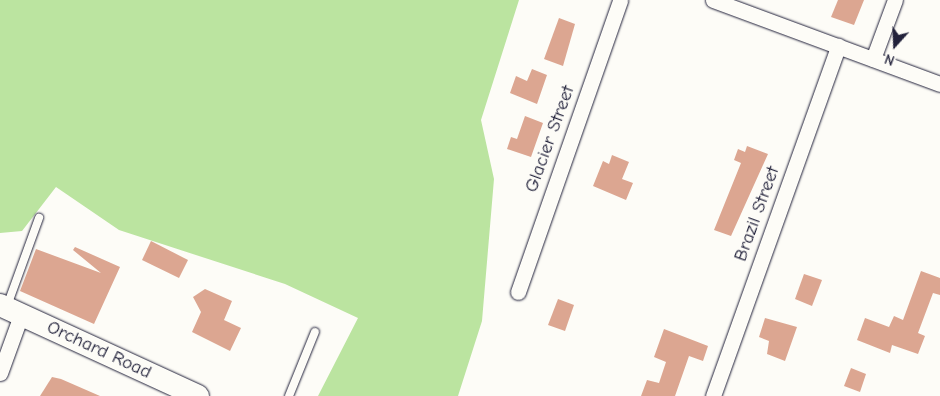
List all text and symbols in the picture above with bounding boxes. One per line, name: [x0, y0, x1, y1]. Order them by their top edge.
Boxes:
north arrow: [870, 20, 920, 70]
text: N: [883, 50, 897, 69]
street label: Glacier Street: [520, 82, 580, 196]
street label: Brazil Street: [729, 163, 785, 265]
street label: Orchard Road: [43, 316, 155, 384]

